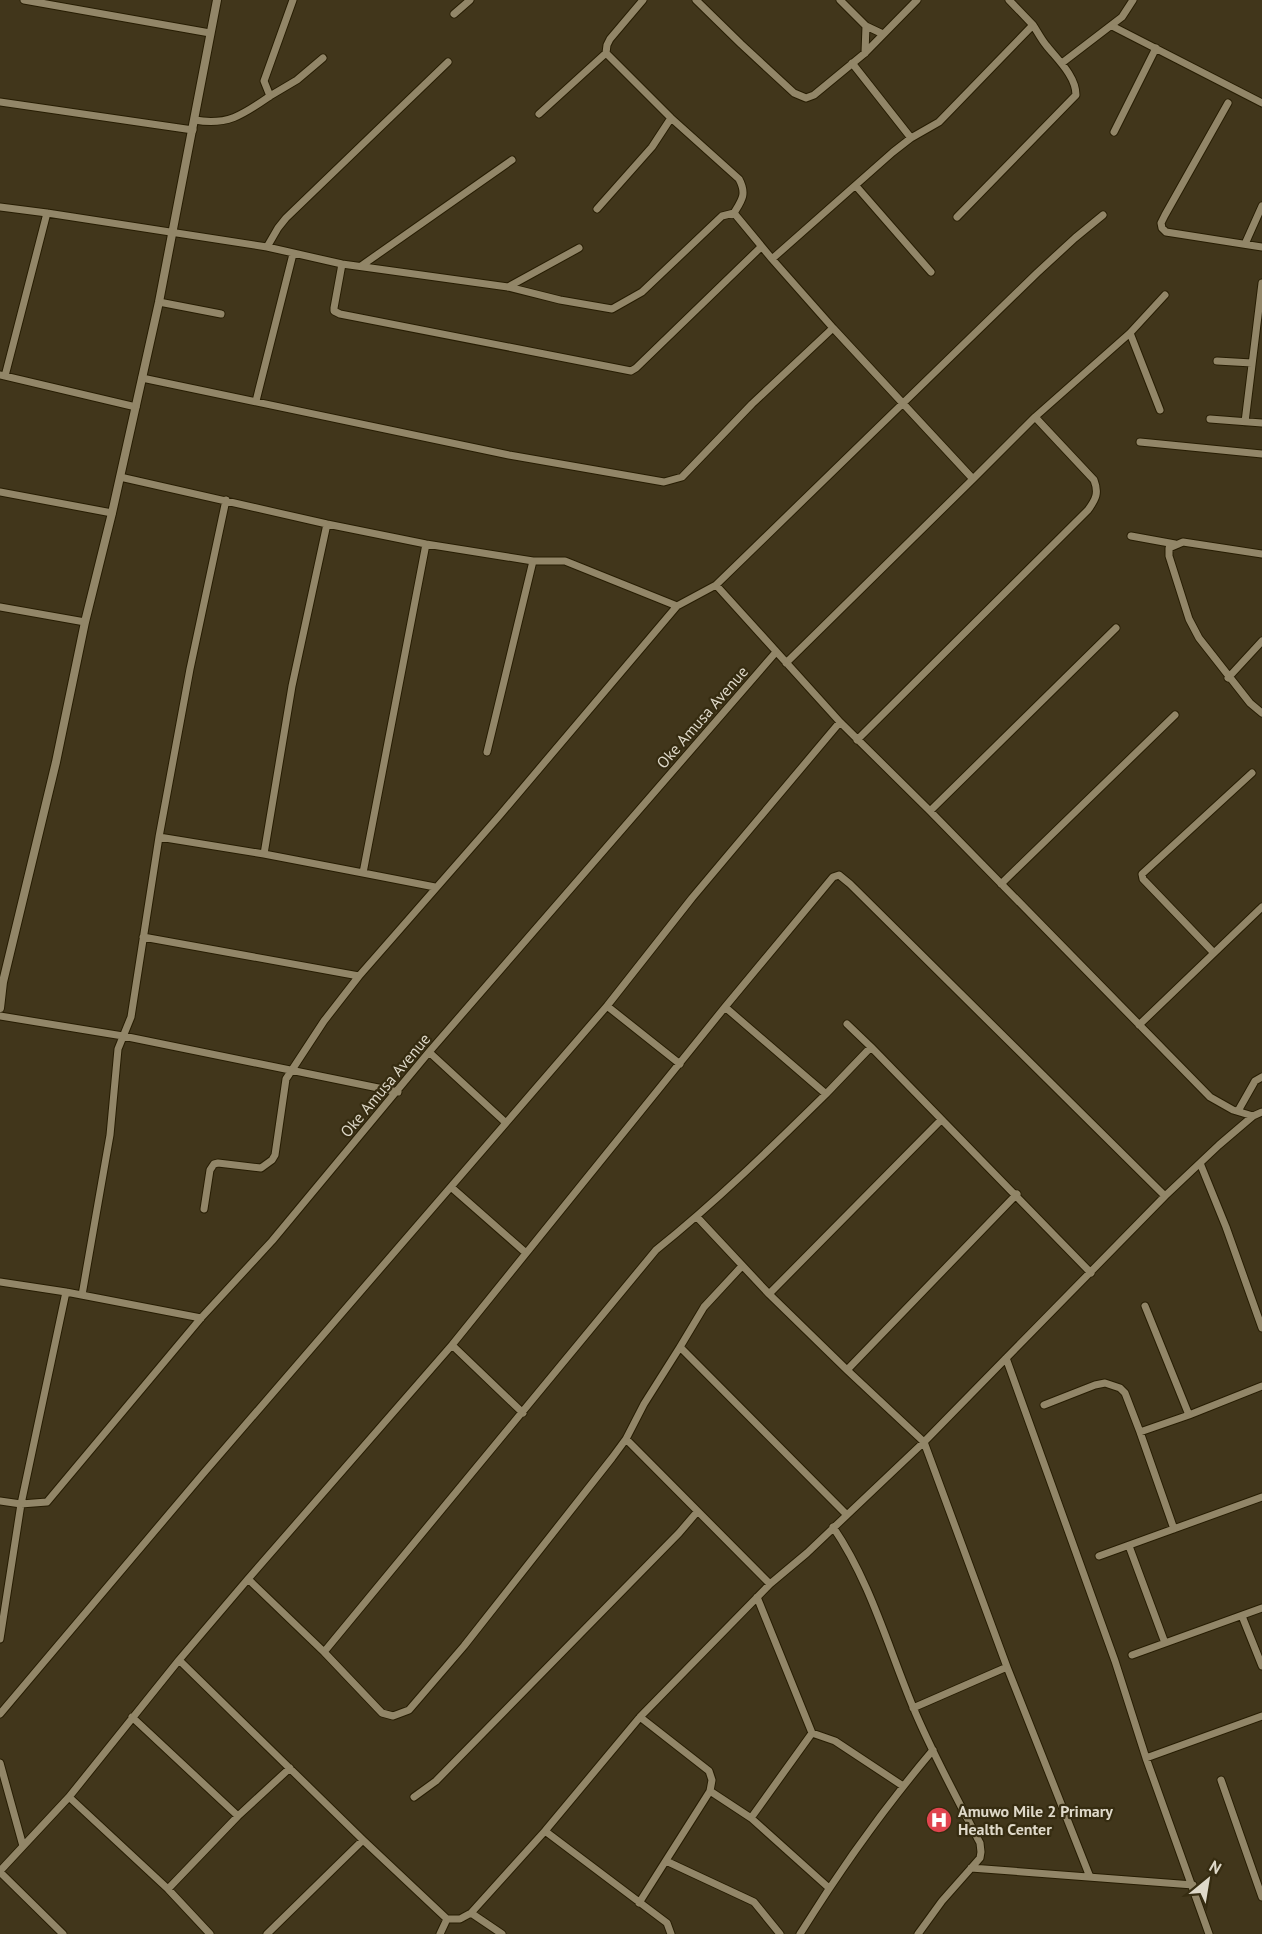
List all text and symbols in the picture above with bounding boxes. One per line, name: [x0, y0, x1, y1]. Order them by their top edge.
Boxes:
street label: Oke Amusa Avenue: [652, 662, 752, 772]
street label: Oke Amusa Avenue: [336, 1029, 434, 1141]
place label: Amuwo Mile 2 Primary Health Center: [958, 1801, 1113, 1839]
hospital icon: Amuwo Mile 2 Primary Health Center: [924, 1805, 954, 1835]
north arrow: [1178, 1850, 1238, 1910]
text: N: [1206, 1856, 1225, 1878]

